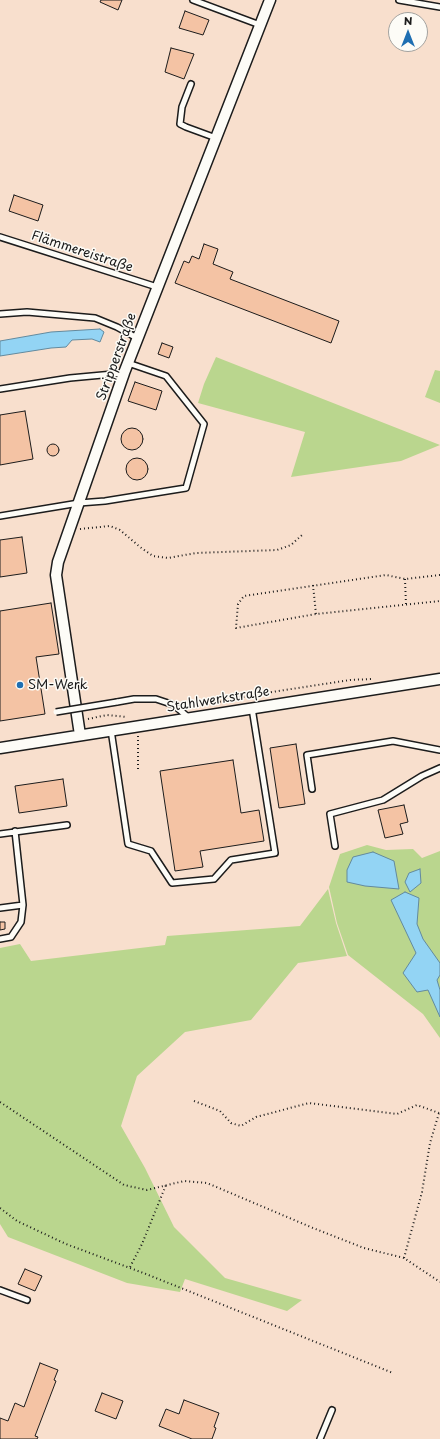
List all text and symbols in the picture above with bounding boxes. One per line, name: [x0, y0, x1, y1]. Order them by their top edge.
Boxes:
north arrow: [388, 12, 428, 52]
text: N: [404, 12, 412, 29]
street label: Flämmereistraße: [29, 228, 135, 276]
street label: Stripperstraße: [94, 311, 140, 403]
place label: SM-Werk: [28, 677, 88, 693]
marker: SM-Werk: [15, 680, 25, 690]
street label: Stahlwerkstraße: [165, 684, 271, 716]

